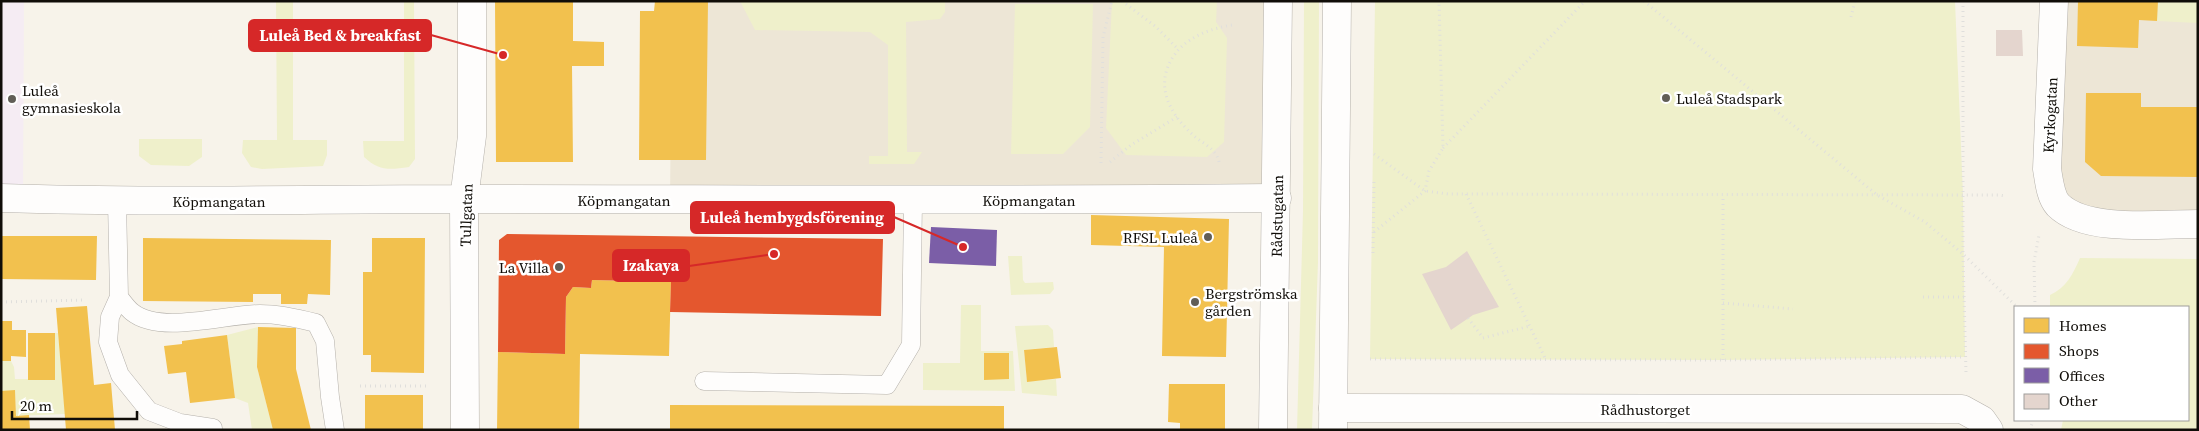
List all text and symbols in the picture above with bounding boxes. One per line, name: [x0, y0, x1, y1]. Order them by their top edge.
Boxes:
callout: Luleå Bed & breakfast: [249, 20, 431, 51]
text: Luleå Bed & breakfast: [259, 24, 421, 46]
street label: Kyrkogatan: [2038, 77, 2062, 153]
place label: Luleå gymnasieskola: [22, 80, 121, 118]
place label: Luleå Stadspark: [1676, 88, 1783, 109]
marker: Luleå Stadspark: [1660, 92, 1672, 104]
marker: Luleå gymnasieskola: [6, 93, 18, 105]
street label: Rådstugatan: [1266, 175, 1288, 257]
street label: Tullgatan: [454, 183, 478, 247]
street label: Köpmangatan: [577, 190, 671, 211]
street label: Köpmangatan: [982, 190, 1076, 211]
street label: Köpmangatan: [172, 191, 266, 212]
callout: Luleå hembygdsförening: [691, 202, 894, 233]
text: Luleå hembygdsförening: [700, 206, 884, 228]
place label: RFSL Luleå: [1123, 227, 1198, 248]
marker: RFSL Luleå: [1202, 231, 1214, 243]
callout: Izakaya: [613, 250, 689, 281]
text: Izakaya: [623, 254, 680, 276]
place label: La Villa: [499, 257, 549, 278]
marker: La Villa: [553, 261, 565, 273]
place label: Bergströmska gården: [1205, 283, 1298, 321]
marker: Bergströmska gården: [1189, 296, 1201, 308]
legend: [2014, 306, 2189, 421]
text: Homes: [2059, 315, 2106, 336]
text: Shops: [2059, 340, 2099, 361]
text: Offices: [2059, 365, 2105, 386]
scale bar: [12, 388, 138, 420]
text: Other: [2059, 390, 2098, 411]
text: 20 m: [20, 395, 52, 416]
street label: Rådhustorget: [1600, 399, 1690, 420]

